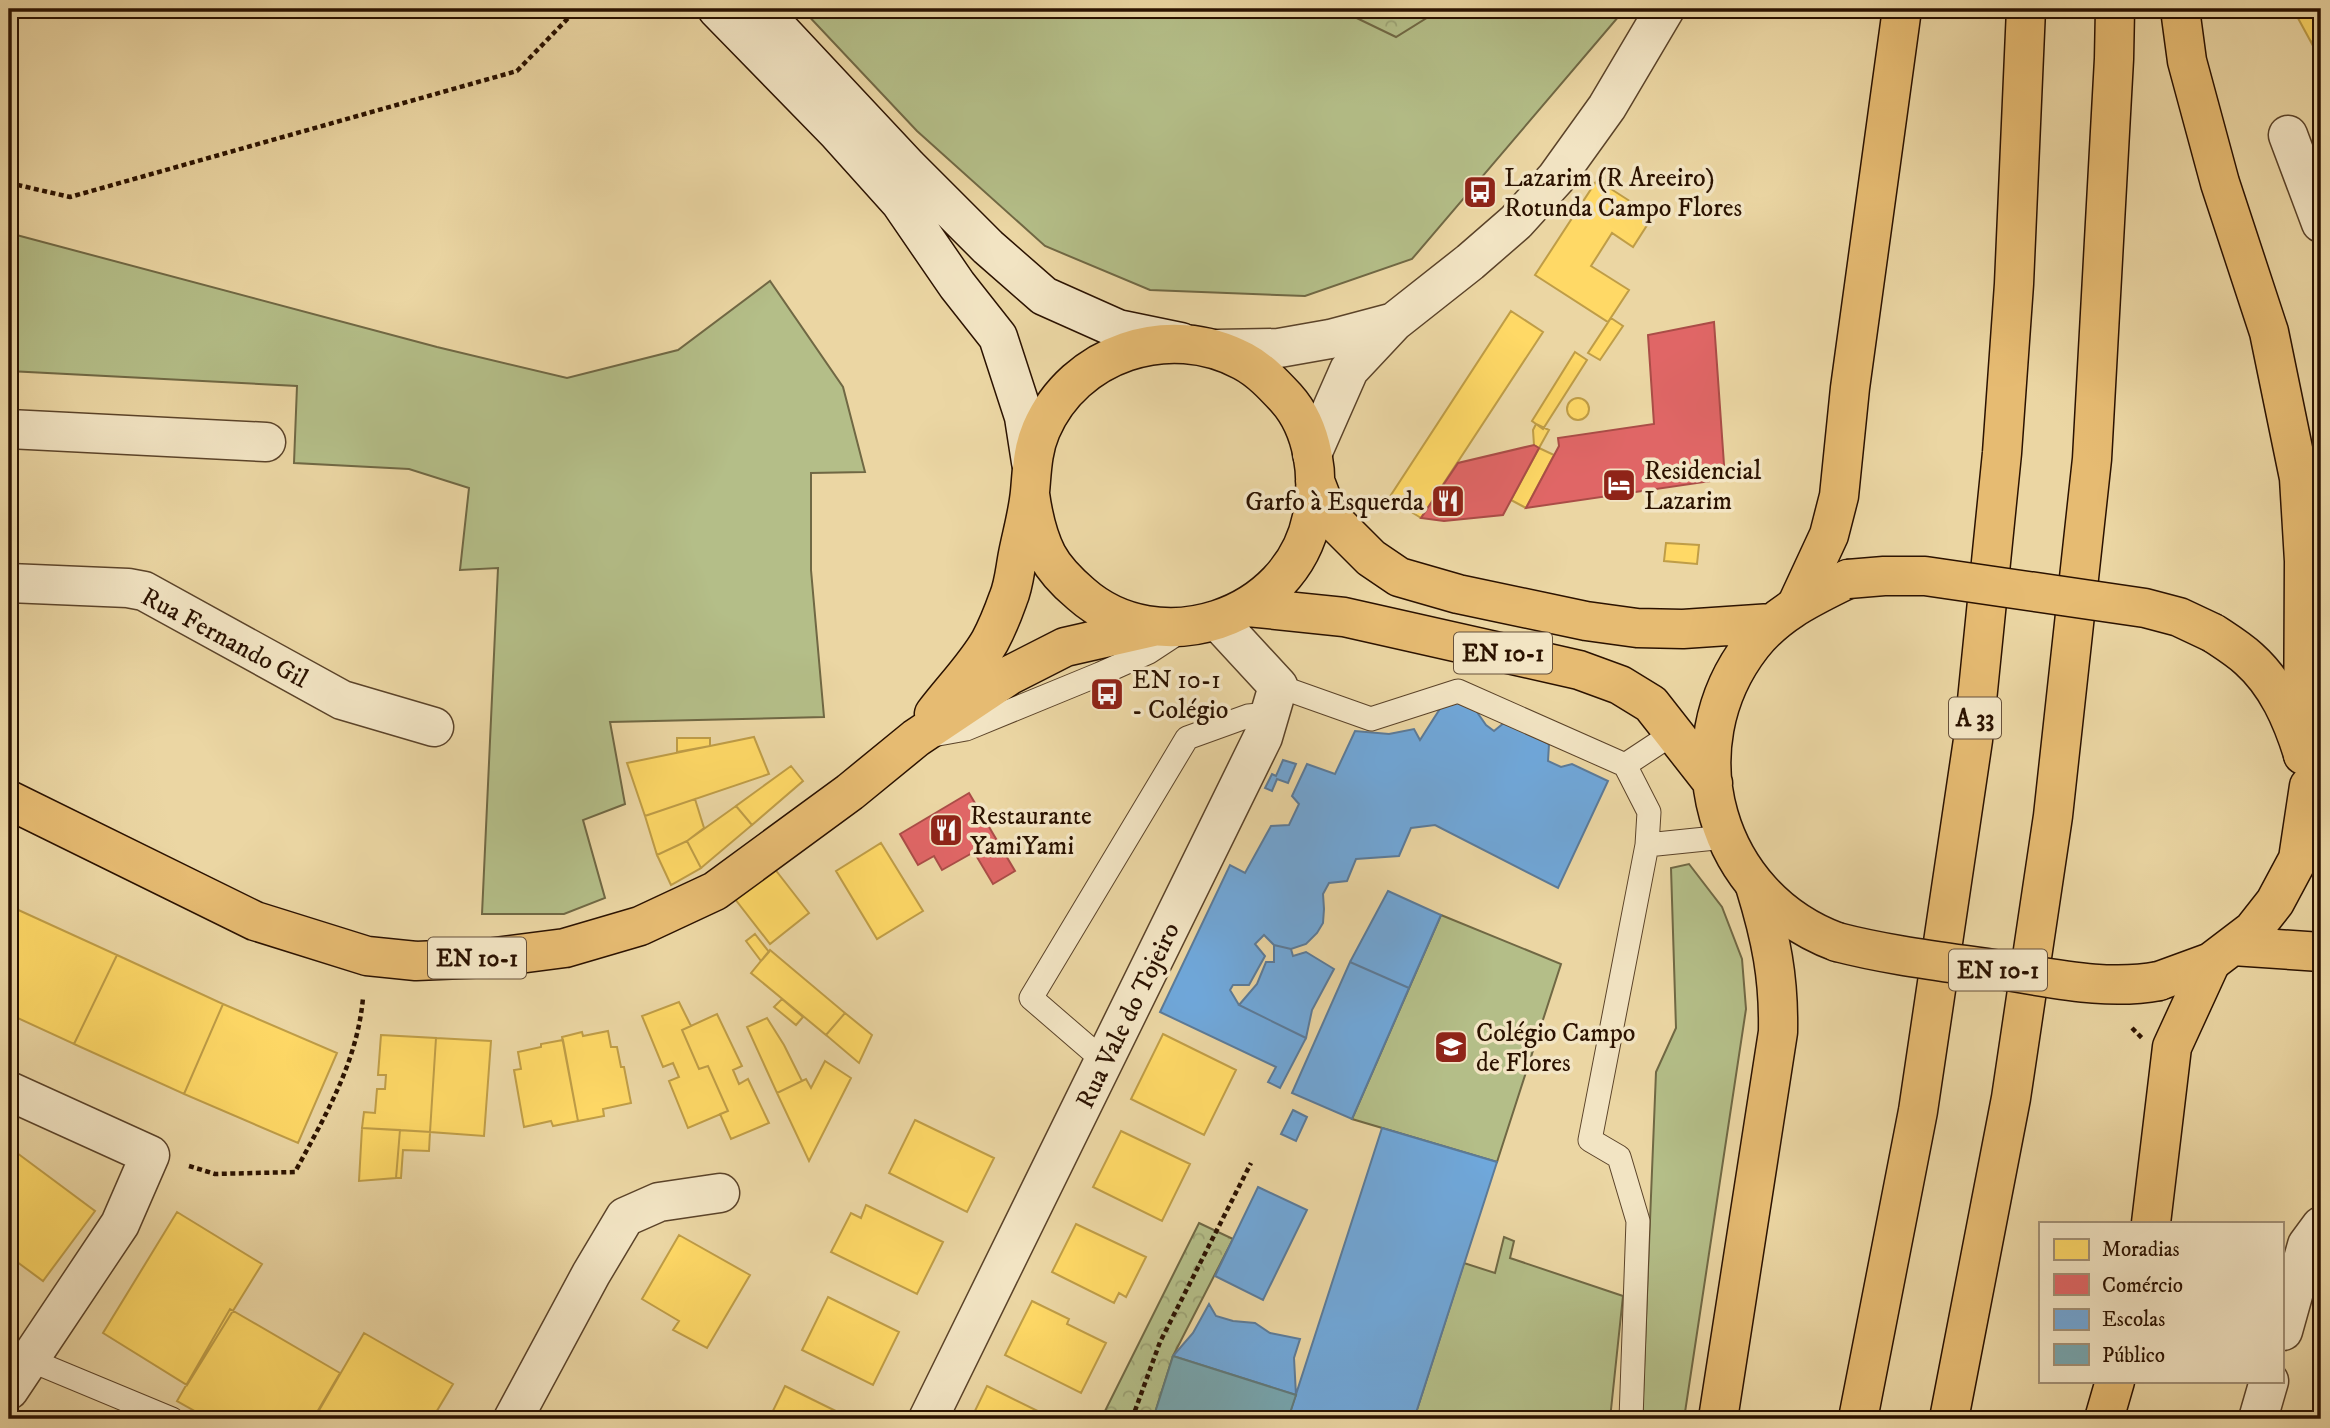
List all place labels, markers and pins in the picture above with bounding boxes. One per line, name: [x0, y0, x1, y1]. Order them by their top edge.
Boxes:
place label: Lazarim (R Areeiro) Rotunda Campo Flores: [1504, 162, 1742, 225]
bus stop icon: Lazarim (R Areeiro) Rotunda Campo Flores: [1461, 173, 1499, 211]
place label: Residencial Lazarim: [1644, 455, 1761, 518]
hotel icon: Residencial Lazarim: [1600, 466, 1638, 504]
restaurant icon: Garfo à Esquerda: [1429, 482, 1467, 520]
place label: Garfo à Esquerda: [1245, 486, 1424, 519]
place label: EN 10-1 - Colégio: [1132, 664, 1228, 727]
bus stop icon: EN 10-1 - Colégio: [1088, 675, 1126, 713]
place label: Restaurante YamiYami: [970, 800, 1092, 863]
restaurant icon: Restaurante YamiYami: [927, 811, 965, 849]
place label: Colégio Campo de Flores: [1476, 1017, 1635, 1080]
school or university icon: Colégio Campo de Flores: [1432, 1028, 1470, 1066]

